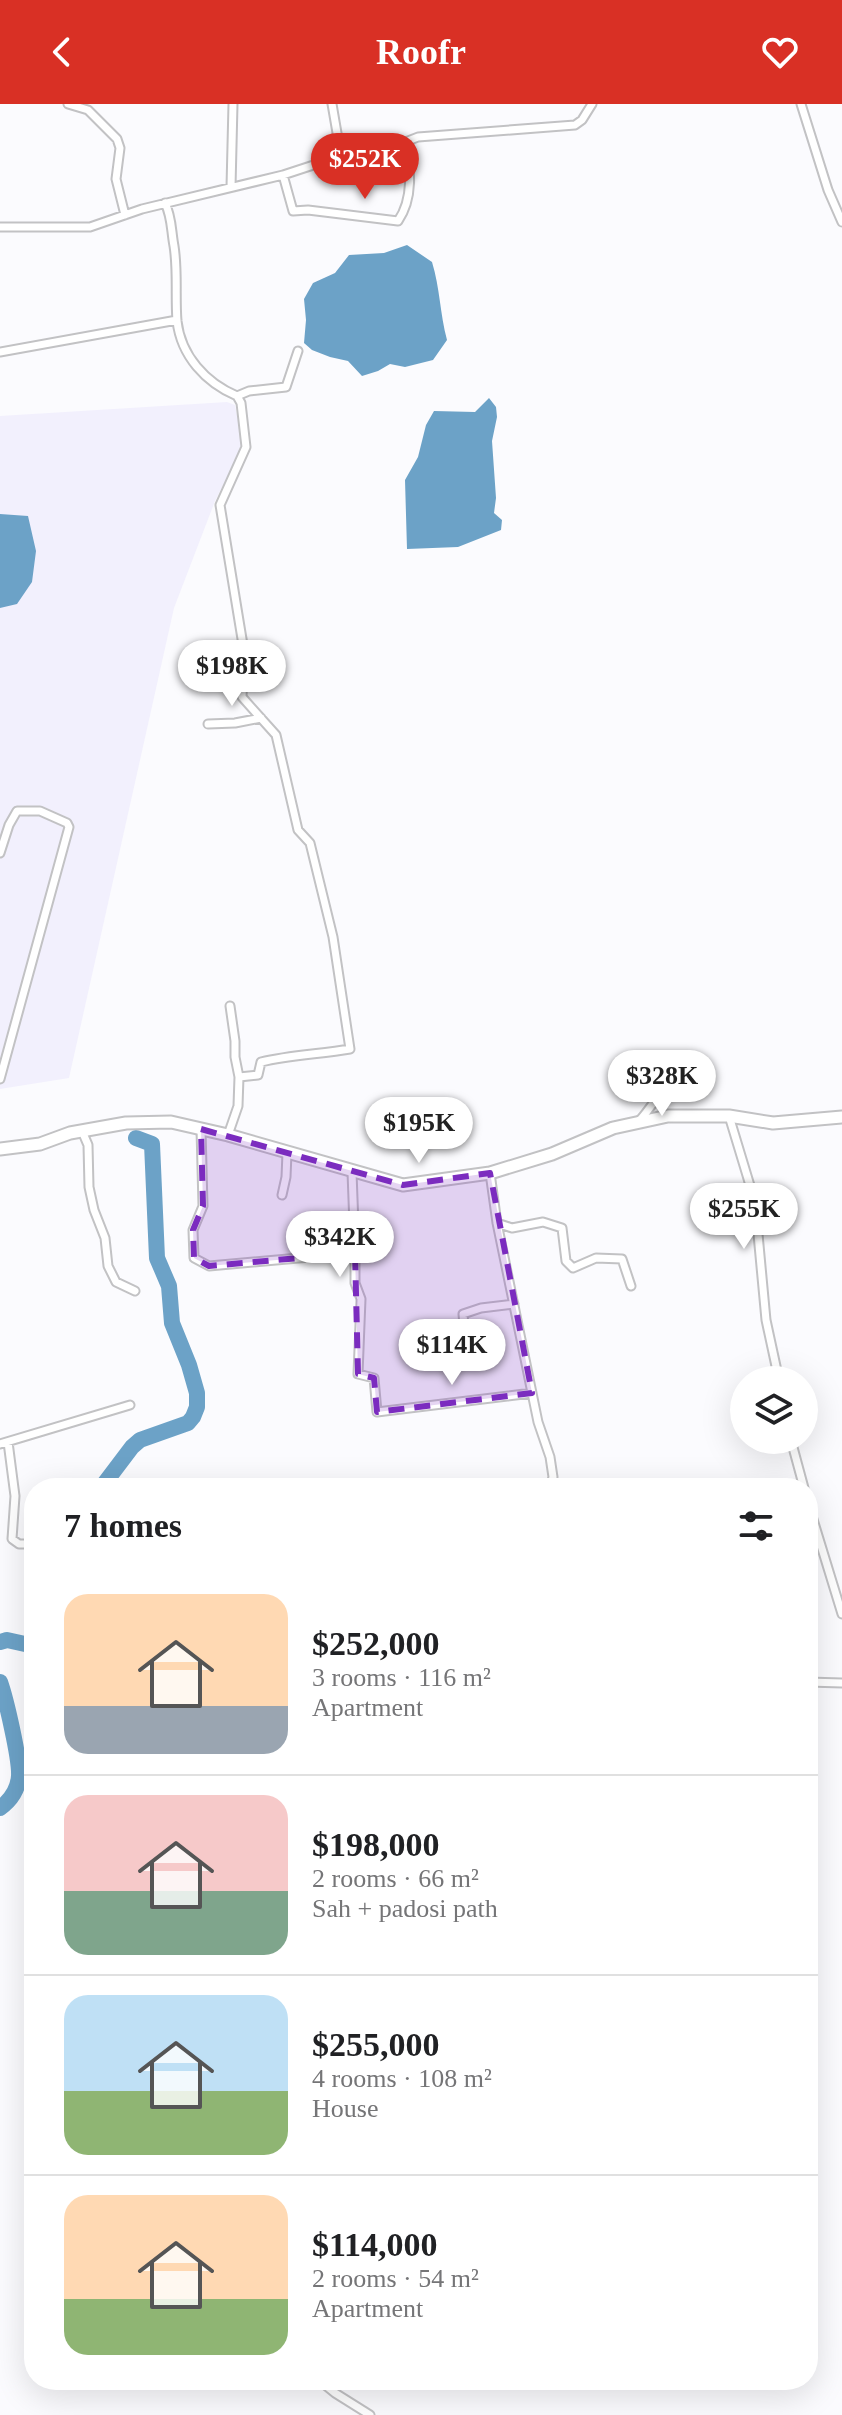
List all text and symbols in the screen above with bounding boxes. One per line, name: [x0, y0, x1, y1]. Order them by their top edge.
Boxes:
icon: back: [40, 30, 84, 74]
icon: heart: [758, 30, 802, 74]
text: Roofr: [376, 32, 466, 72]
pin: $252K: [309, 133, 421, 201]
text: $252K: [329, 144, 401, 173]
pin: $198K: [176, 640, 288, 708]
text: $198K: [196, 651, 268, 680]
pin: $328K: [606, 1050, 718, 1118]
text: $328K: [626, 1061, 698, 1090]
pin: $195K: [363, 1097, 475, 1165]
text: $195K: [383, 1108, 455, 1137]
pin: $255K: [688, 1183, 800, 1251]
text: $255K: [708, 1194, 780, 1223]
pin: $342K: [284, 1211, 396, 1279]
text: $342K: [304, 1222, 376, 1251]
pin: $114K: [396, 1319, 508, 1387]
text: $114K: [417, 1330, 487, 1359]
map controls: [730, 1366, 818, 1454]
button: layers: [730, 1366, 818, 1454]
icon: filters: [734, 1504, 778, 1548]
text: 7 homes: [64, 1507, 182, 1544]
text: $252,000: [312, 1625, 440, 1662]
icon: home: [128, 1626, 224, 1722]
text: 3 rooms · 116 m²: [312, 1663, 491, 1692]
text: Apartment: [312, 1693, 423, 1722]
text: $198,000: [312, 1826, 440, 1863]
icon: home: [128, 1827, 224, 1923]
text: 2 rooms · 66 m²: [312, 1864, 479, 1893]
text: Sah + padosi path: [312, 1894, 498, 1923]
text: $255,000: [312, 2026, 440, 2063]
icon: home: [128, 2027, 224, 2123]
text: 4 rooms · 108 m²: [312, 2064, 492, 2093]
text: House: [312, 2094, 378, 2123]
text: $114,000: [312, 2226, 438, 2263]
icon: home: [128, 2227, 224, 2323]
text: 2 rooms · 54 m²: [312, 2264, 479, 2293]
text: Apartment: [312, 2294, 423, 2323]

